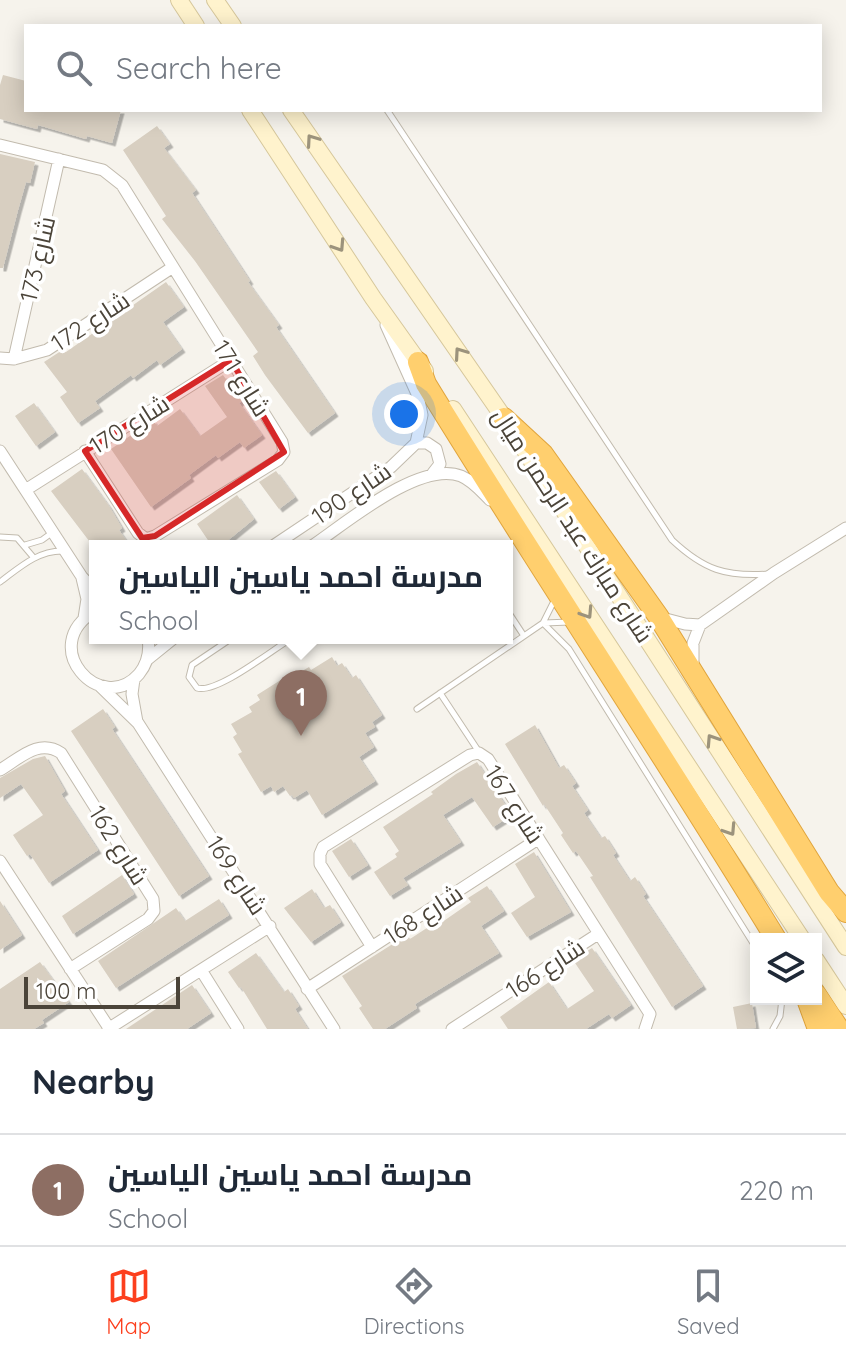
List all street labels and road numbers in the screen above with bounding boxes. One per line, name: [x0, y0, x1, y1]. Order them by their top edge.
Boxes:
street label: شارع 173: [13, 213, 63, 305]
street label: شارع 172: [45, 285, 136, 359]
street label: شارع 171: [205, 334, 277, 423]
street label: شارع 170: [84, 388, 176, 462]
street label: شارع مبارك عبد الرحمن ميال: [484, 402, 660, 649]
street label: شارع 190: [305, 456, 398, 532]
street label: شارع 167: [477, 759, 551, 850]
street label: شارع 162: [81, 800, 155, 891]
street label: شارع 169: [199, 830, 274, 921]
street label: شارع 168: [378, 878, 469, 952]
street label: شارع 166: [500, 932, 591, 1006]

